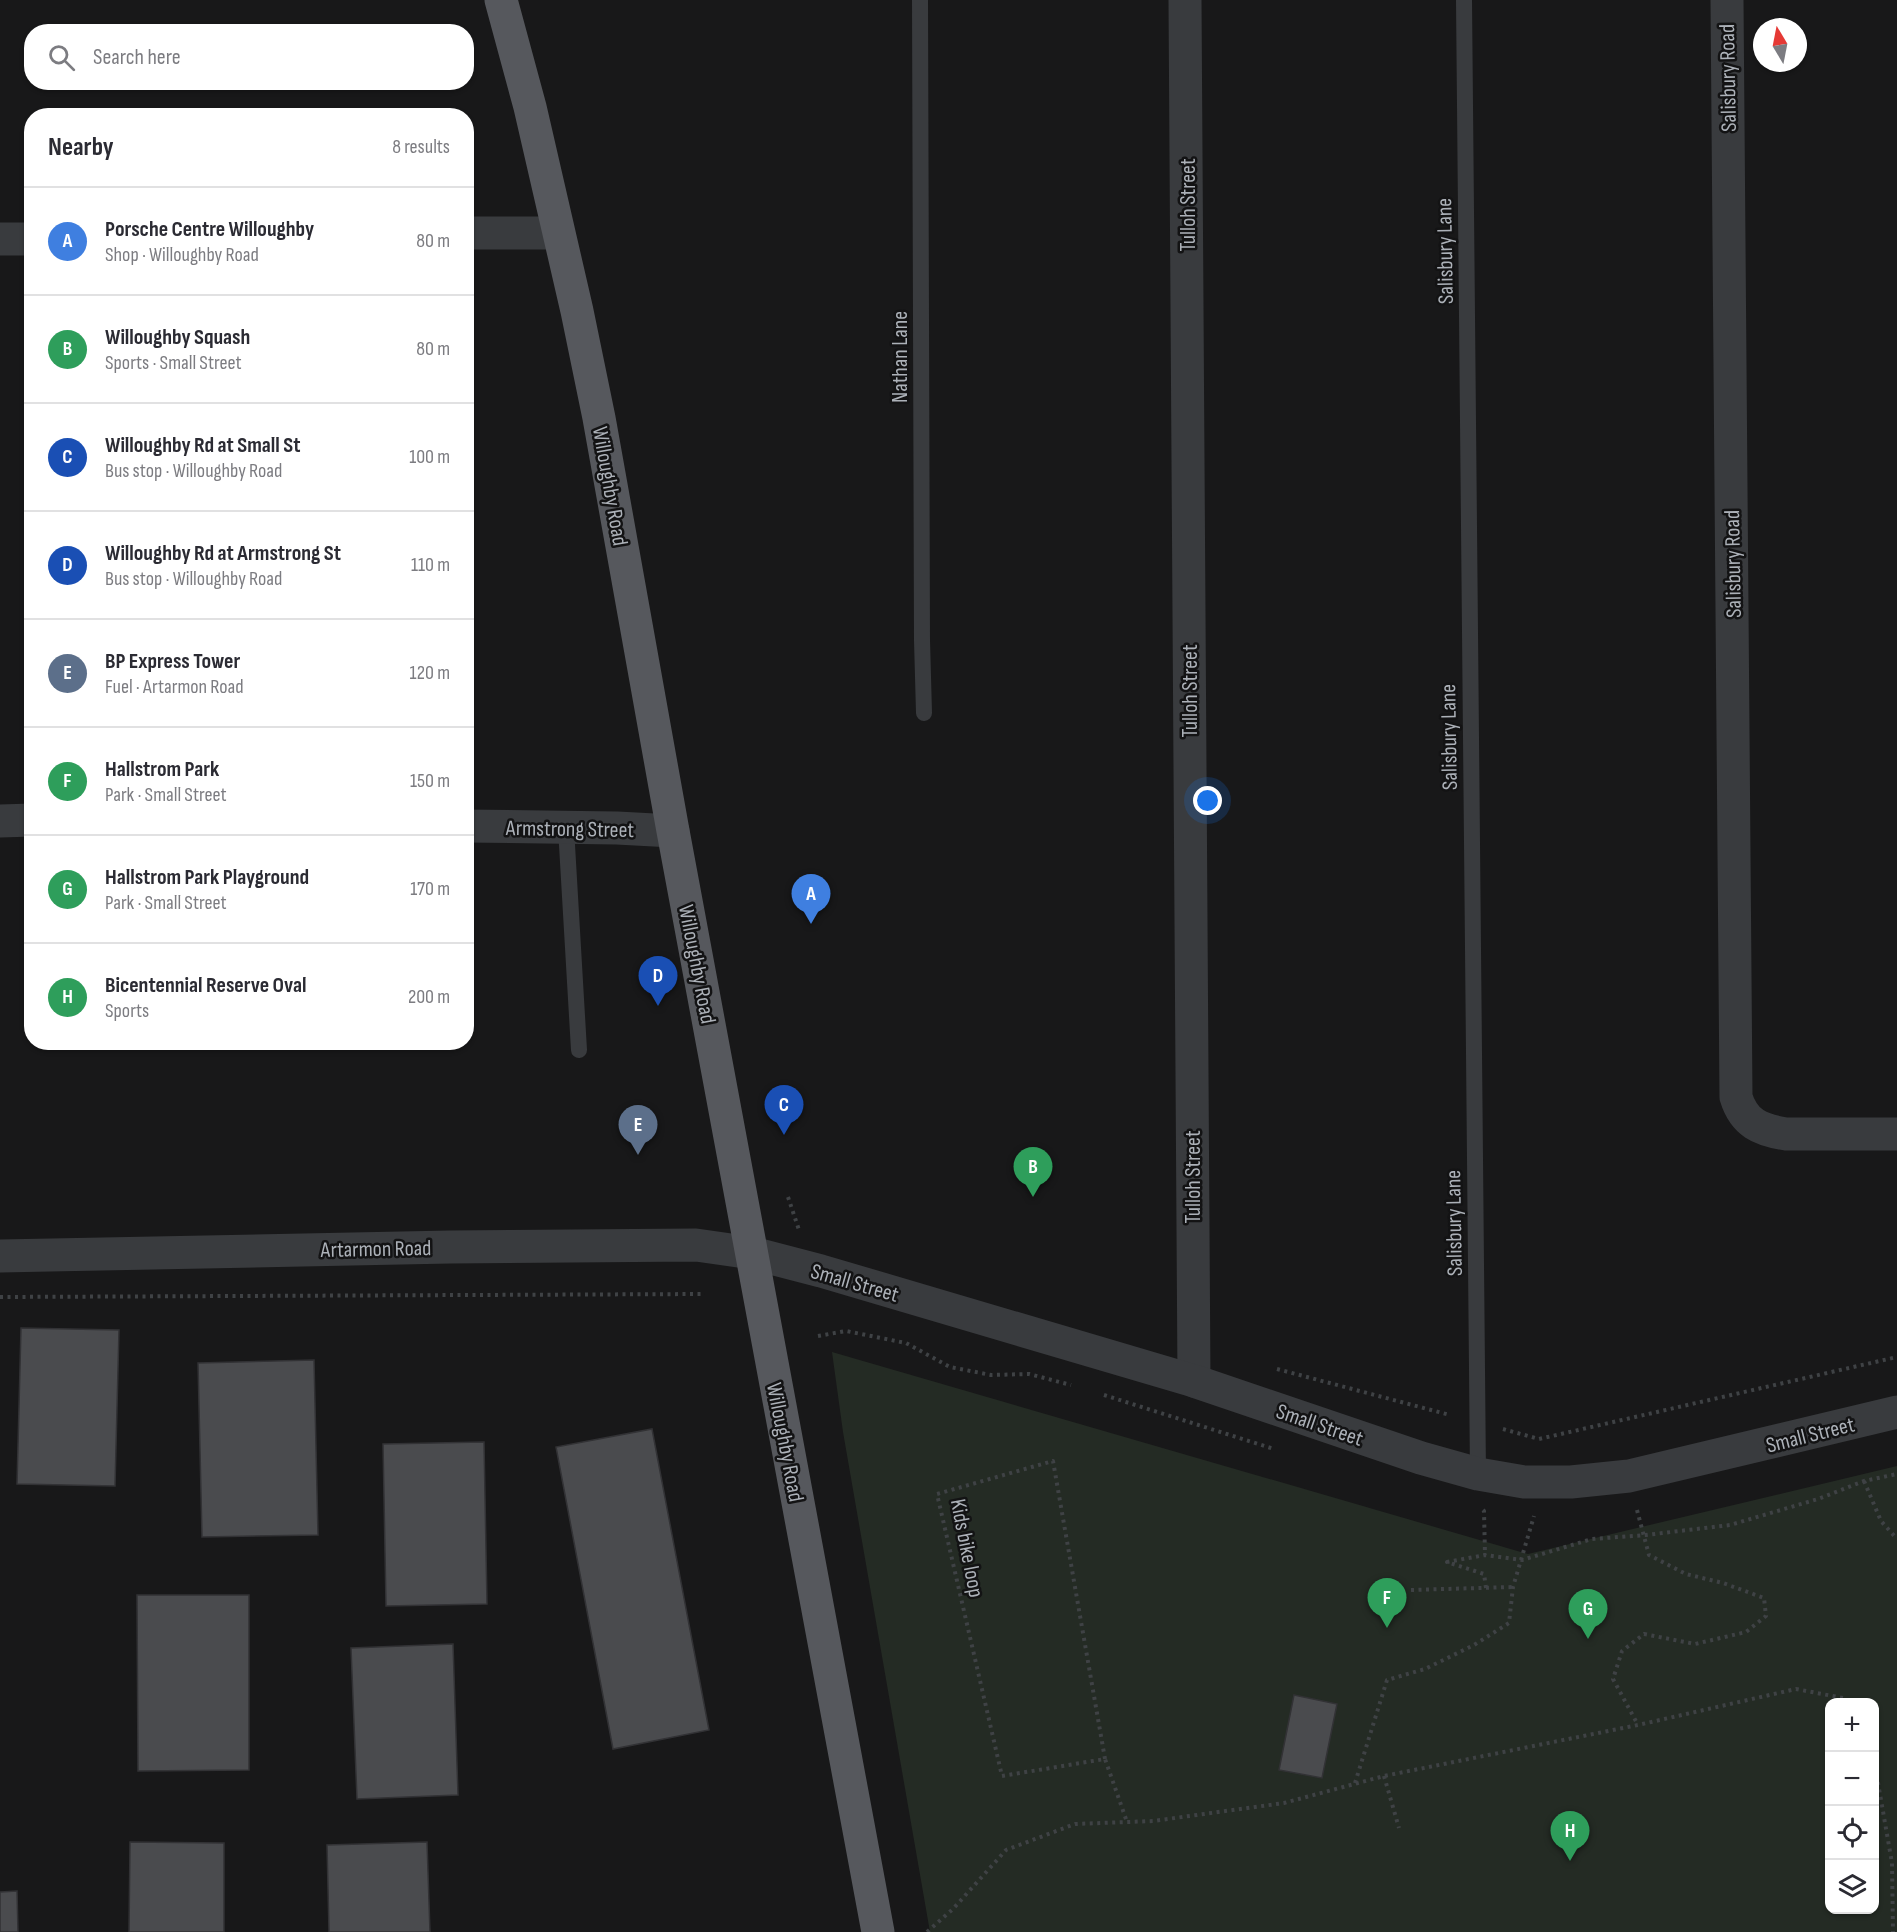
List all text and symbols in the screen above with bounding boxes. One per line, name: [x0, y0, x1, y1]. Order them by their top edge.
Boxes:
north arrow: [1753, 18, 1807, 72]
search box: [24, 24, 474, 90]
street label: Salisbury Road: [1714, 24, 1743, 132]
icon: search: [45, 41, 78, 74]
text: Search here: [93, 44, 180, 71]
text: Nearby: [48, 132, 114, 163]
text: 8 results: [392, 135, 450, 159]
street label: Tulloh Street: [1175, 158, 1202, 252]
street label: Salisbury Lane: [1431, 198, 1460, 304]
text: Porsche Centre Willoughby: [105, 216, 314, 243]
text: A: [63, 229, 72, 253]
text: 80 m: [416, 229, 450, 253]
text: Shop · Willoughby Road: [105, 243, 259, 267]
street label: Nathan Lane: [887, 311, 914, 403]
text: Willoughby Squash: [105, 324, 250, 351]
text: B: [63, 337, 72, 361]
text: 80 m: [416, 337, 450, 361]
text: Sports · Small Street: [105, 351, 242, 375]
street label: Willoughby Road: [586, 424, 633, 548]
text: Willoughby Rd at Small St: [105, 432, 300, 459]
text: C: [62, 445, 73, 469]
text: 100 m: [409, 445, 450, 469]
text: Bus stop · Willoughby Road: [105, 459, 282, 483]
street label: Salisbury Road: [1719, 510, 1748, 618]
text: Willoughby Rd at Armstrong St: [105, 540, 341, 567]
text: D: [62, 553, 73, 577]
text: 110 m: [411, 553, 450, 577]
text: Bus stop · Willoughby Road: [105, 567, 282, 591]
street label: Tulloh Street: [1177, 644, 1204, 738]
text: BP Express Tower: [105, 648, 240, 675]
text: E: [63, 661, 72, 685]
text: 120 m: [410, 661, 450, 685]
text: Fuel · Artarmon Road: [105, 675, 244, 699]
street label: Salisbury Lane: [1435, 684, 1464, 790]
text: Hallstrom Park: [105, 756, 219, 783]
text: F: [63, 769, 72, 793]
text: 150 m: [410, 769, 450, 793]
text: Park · Small Street: [105, 783, 227, 807]
your location: [1193, 786, 1222, 815]
street label: Armstrong Street: [505, 815, 635, 844]
text: Hallstrom Park Playground: [105, 864, 309, 891]
pin: A: [792, 874, 830, 924]
text: G: [62, 877, 73, 901]
text: 170 m: [410, 877, 450, 901]
text: Park · Small Street: [105, 891, 227, 915]
street label: Willoughby Road: [672, 902, 721, 1026]
pin: D: [638, 956, 678, 1006]
text: Bicentennial Reserve Oval: [105, 972, 306, 999]
text: H: [62, 985, 73, 1009]
text: 200 m: [408, 985, 450, 1009]
text: Sports: [105, 999, 149, 1023]
pin: C: [764, 1086, 804, 1135]
pin: E: [618, 1106, 658, 1155]
street label: Tulloh Street: [1180, 1130, 1207, 1224]
pin: B: [1014, 1148, 1052, 1197]
street label: Salisbury Lane: [1440, 1170, 1469, 1276]
street label: Artarmon Road: [319, 1235, 432, 1264]
street label: Small Street: [808, 1258, 902, 1309]
street label: Willoughby Road: [760, 1380, 809, 1504]
street label: Small Street: [1273, 1398, 1367, 1453]
street label: Small Street: [1763, 1411, 1858, 1459]
street label: Kids bike loop: [944, 1497, 989, 1600]
pin: F: [1368, 1578, 1406, 1628]
pin: G: [1568, 1590, 1608, 1639]
map controls: [1825, 1698, 1879, 1914]
button: +: [1825, 1698, 1879, 1752]
button: −: [1825, 1752, 1879, 1806]
button: locate: [1825, 1806, 1879, 1860]
pin: H: [1550, 1812, 1590, 1861]
button: layers: [1825, 1860, 1879, 1914]

